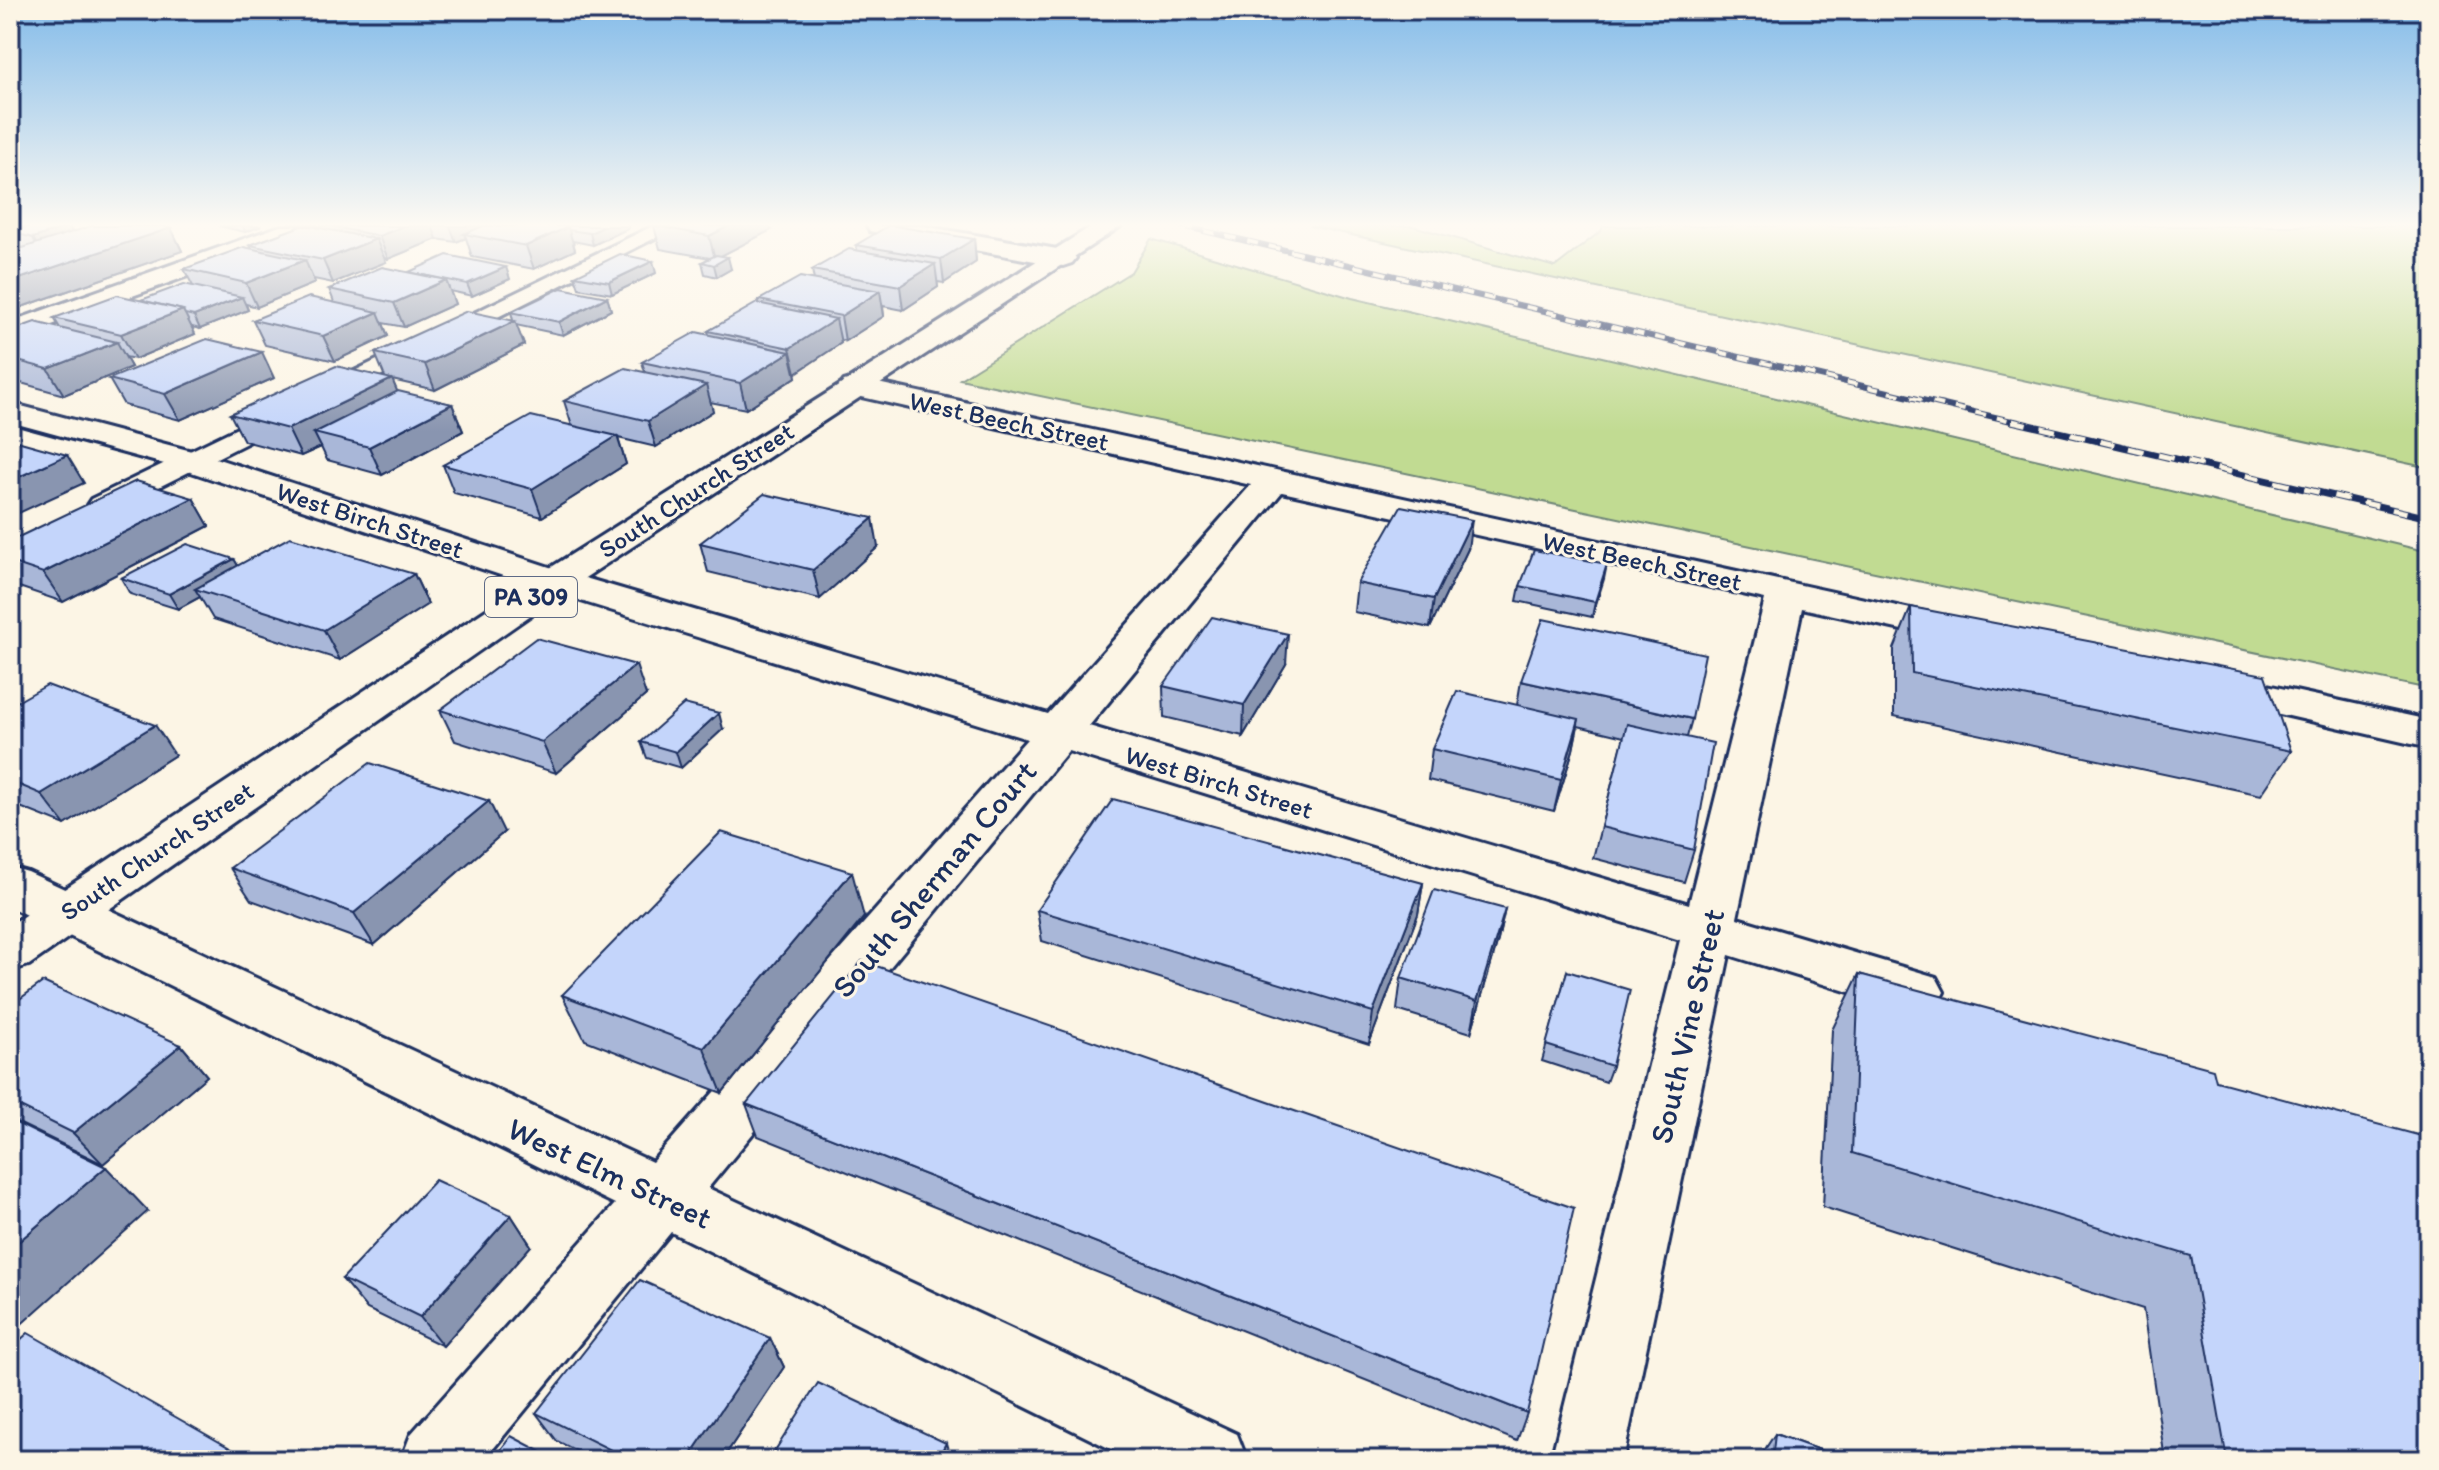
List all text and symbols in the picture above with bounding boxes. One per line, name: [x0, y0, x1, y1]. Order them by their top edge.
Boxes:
street label: West Beech Street: [906, 384, 1112, 458]
street label: South Church Street: [592, 415, 800, 565]
street label: West Birch Street: [272, 475, 468, 565]
street label: West Beech Street: [1539, 524, 1745, 598]
road number: PA 309: [485, 577, 577, 617]
street label: West Birch Street: [1121, 738, 1317, 826]
street label: South Sherman Court: [824, 753, 1044, 1005]
street label: South Church Street: [54, 774, 260, 928]
street label: South Vine Street: [1642, 905, 1732, 1147]
street label: West Elm Street: [502, 1109, 718, 1237]

